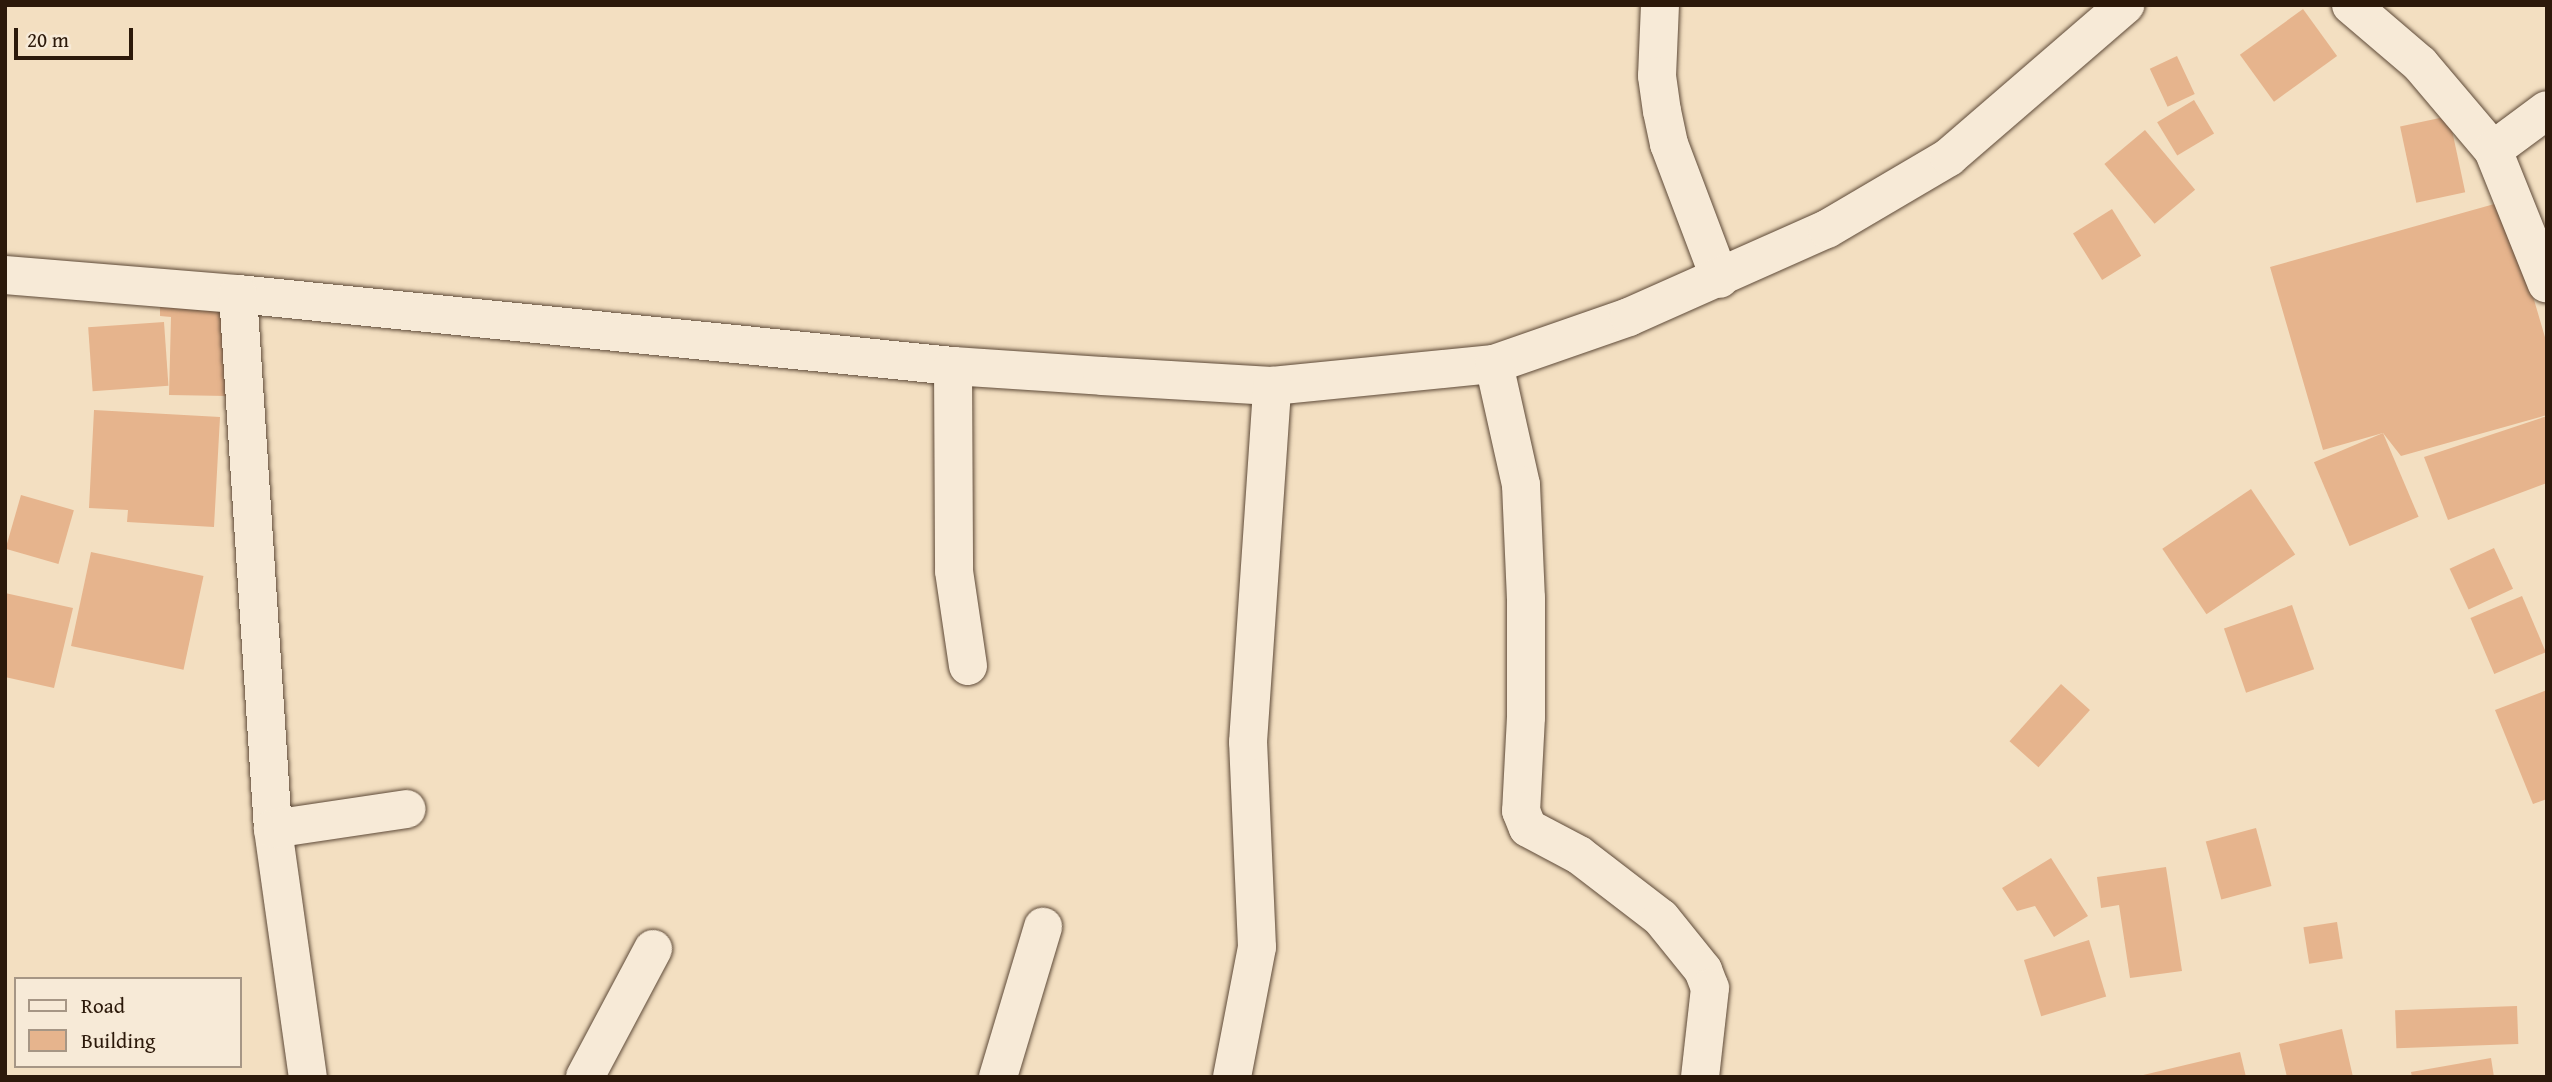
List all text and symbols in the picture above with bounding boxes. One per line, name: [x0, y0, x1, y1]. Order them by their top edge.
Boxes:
scale bar: [18, 14, 136, 58]
text: 20 m: [27, 24, 69, 55]
legend: [14, 977, 242, 1068]
text: Road: [81, 990, 125, 1021]
text: Building: [81, 1025, 155, 1056]

